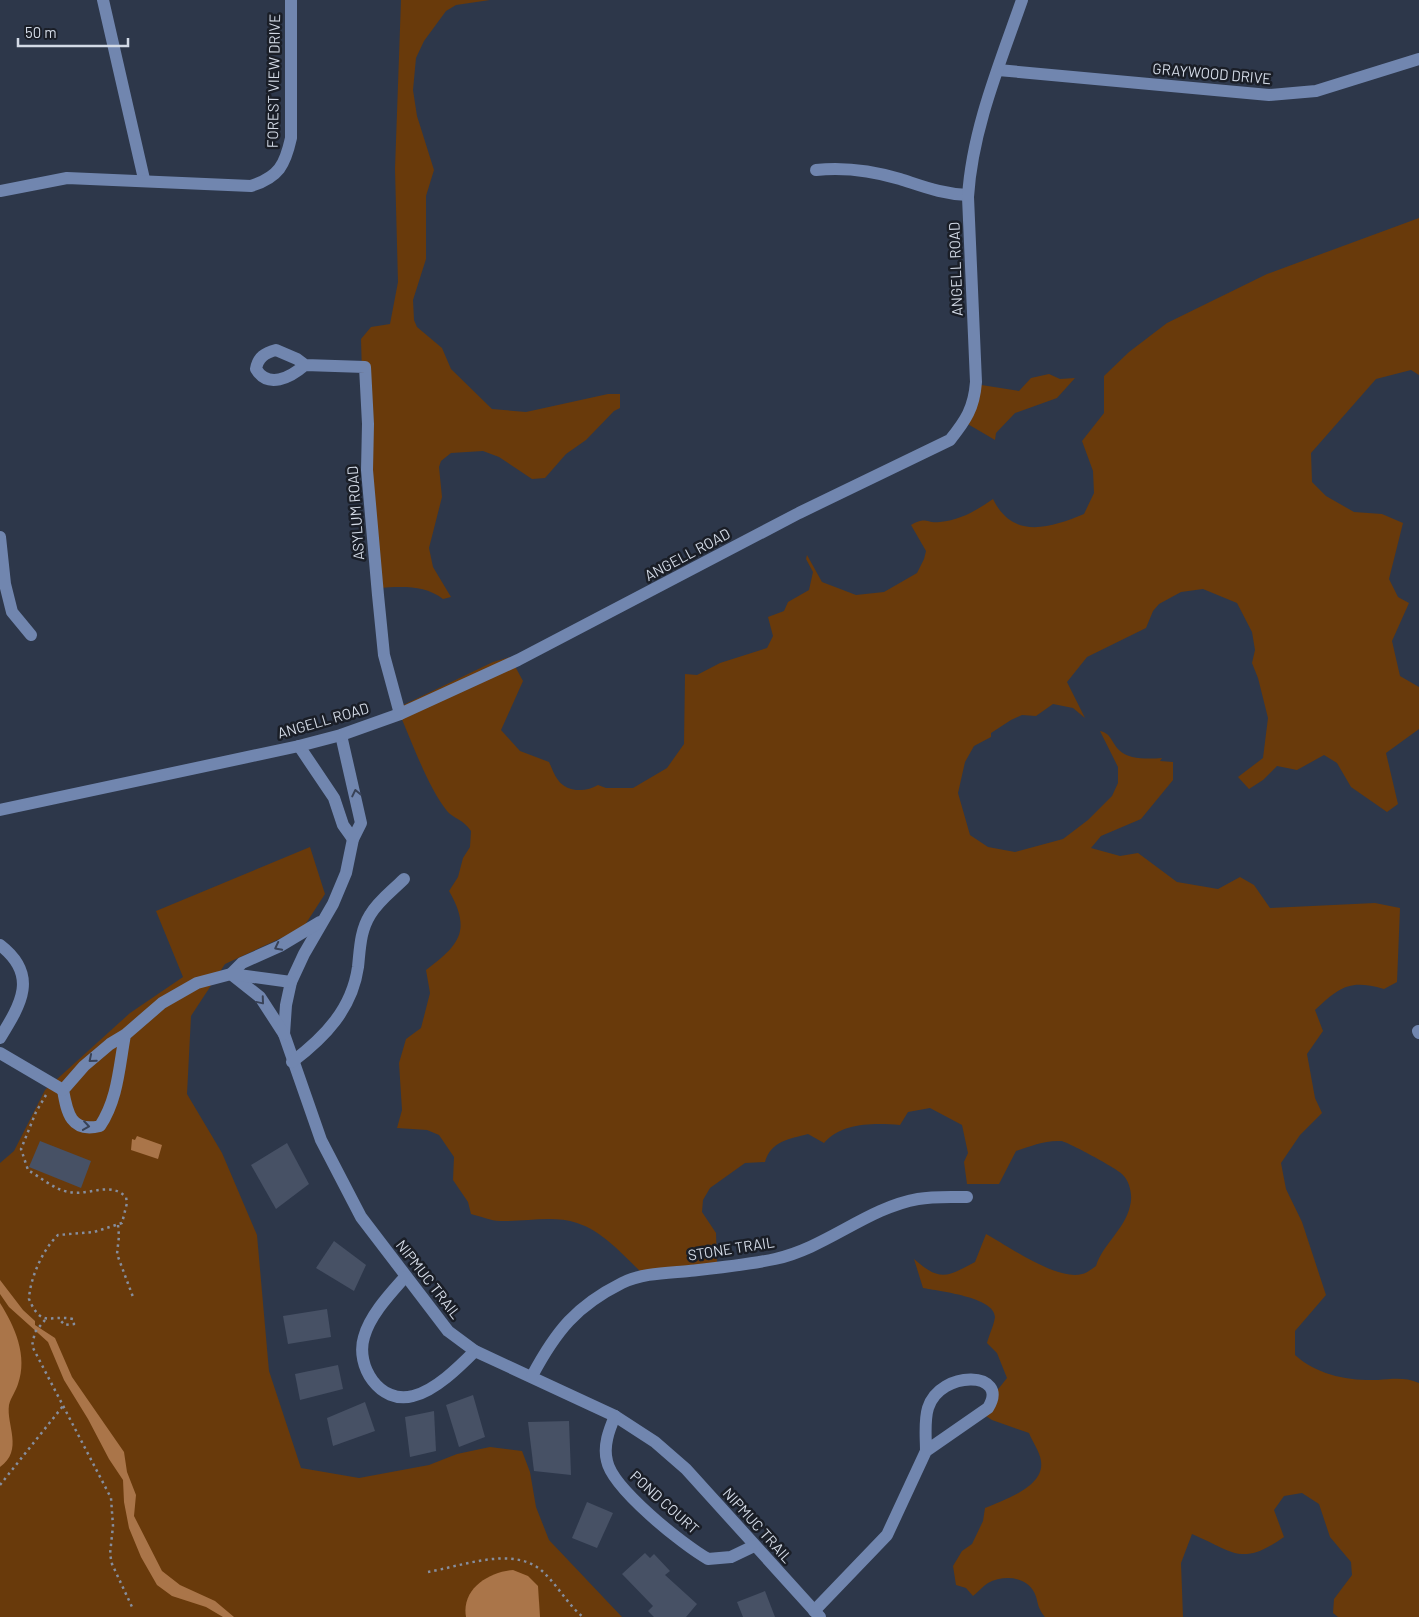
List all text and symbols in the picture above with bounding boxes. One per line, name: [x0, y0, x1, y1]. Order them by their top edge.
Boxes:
street label: FOREST VIEW DRIVE: [263, 14, 283, 148]
scale bar: [18, 15, 128, 47]
text: 50 m: [25, 23, 57, 41]
street label: GRAYWOOD DRIVE: [1152, 59, 1272, 87]
street label: ANGELL ROAD: [944, 221, 966, 317]
street label: ASYLUM ROAD: [343, 465, 367, 561]
street label: ANGELL ROAD: [641, 524, 733, 584]
street label: ANGELL ROAD: [275, 698, 371, 742]
one-way arrow: [351, 788, 362, 797]
one-way arrow: [275, 941, 284, 951]
one-way arrow: [256, 995, 265, 1004]
one-way arrow: [89, 1054, 98, 1062]
one-way arrow: [83, 1120, 91, 1131]
street label: STONE TRAIL: [686, 1232, 776, 1264]
street label: NIPMUC TRAIL: [393, 1236, 465, 1322]
street label: POND COURT: [627, 1466, 703, 1538]
street label: NIPMUC TRAIL: [720, 1484, 796, 1566]

